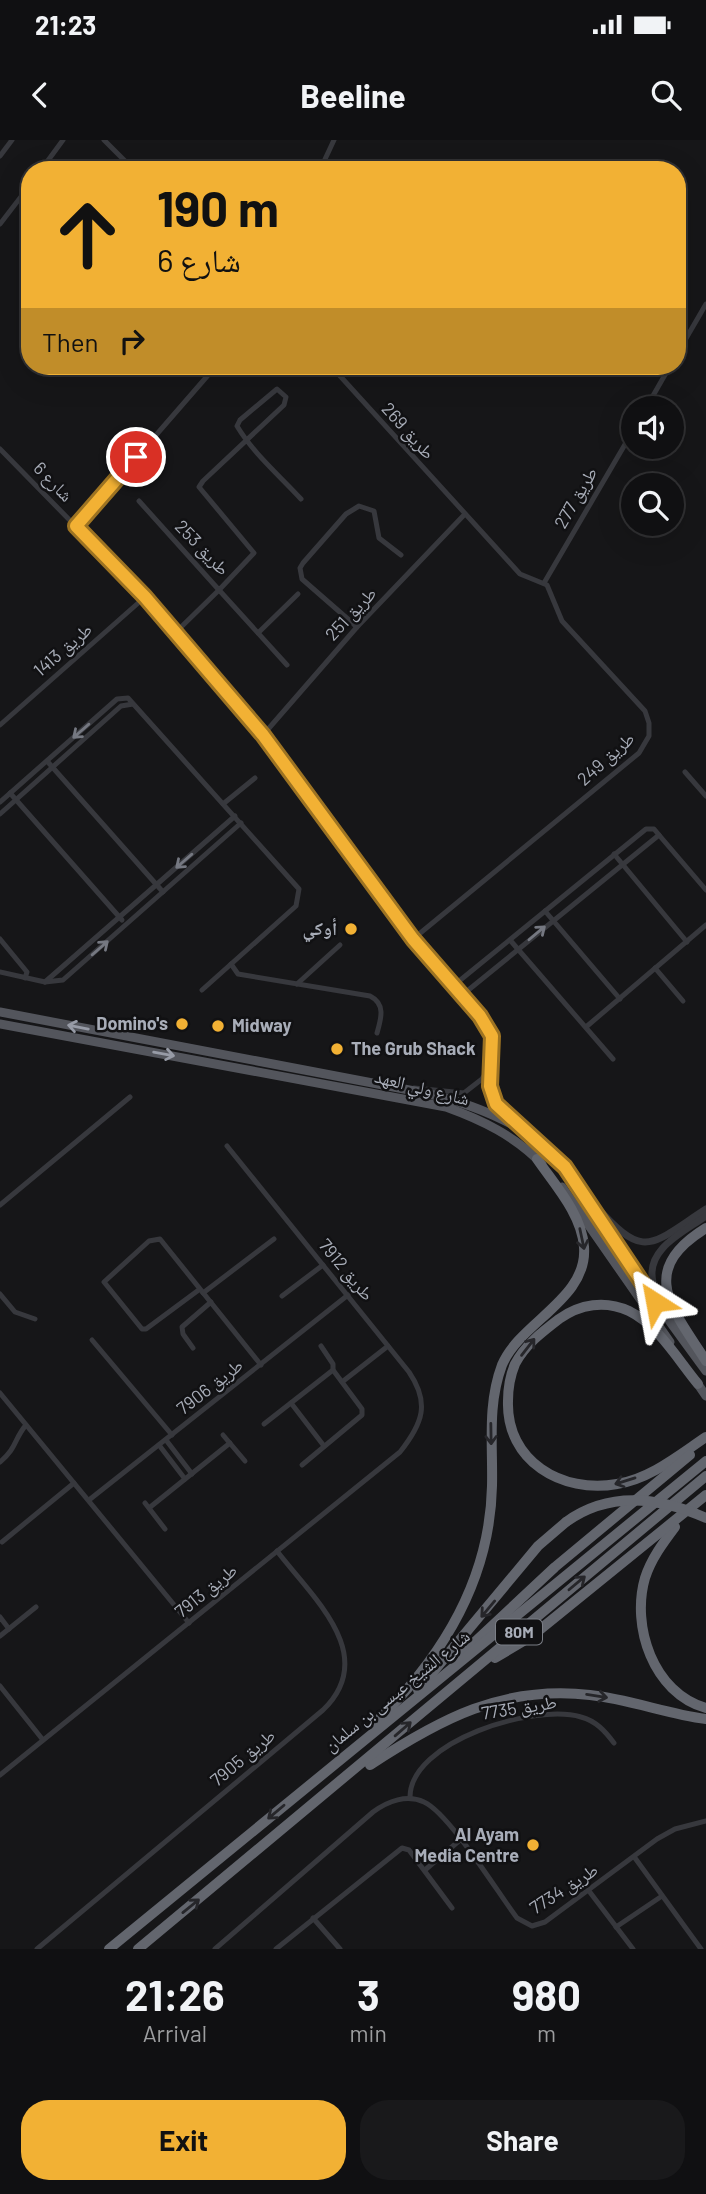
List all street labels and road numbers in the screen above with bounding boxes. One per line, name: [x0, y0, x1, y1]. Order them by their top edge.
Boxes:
street label: طريق 269: [377, 397, 440, 464]
street label: شارع 6: [29, 457, 78, 507]
street label: طريق 277: [549, 463, 602, 533]
street label: طريق 253: [170, 515, 234, 580]
street label: طريق 251: [320, 582, 381, 645]
street label: طريق 1413: [28, 618, 97, 681]
street label: طريق 249: [572, 727, 639, 790]
street label: شارع ولي العهد: [371, 1065, 472, 1114]
street label: طريق 7912: [314, 1234, 379, 1305]
street label: طريق 7906: [172, 1354, 247, 1420]
street label: طريق 7913: [170, 1559, 242, 1623]
road number: 80M: [496, 1620, 542, 1644]
street label: شارع الشيخ عيسى بن سلمان: [319, 1625, 475, 1757]
street label: طريق 7735: [480, 1690, 558, 1725]
street label: طريق 7905: [205, 1724, 280, 1791]
street label: طريق 7734: [525, 1858, 602, 1919]

